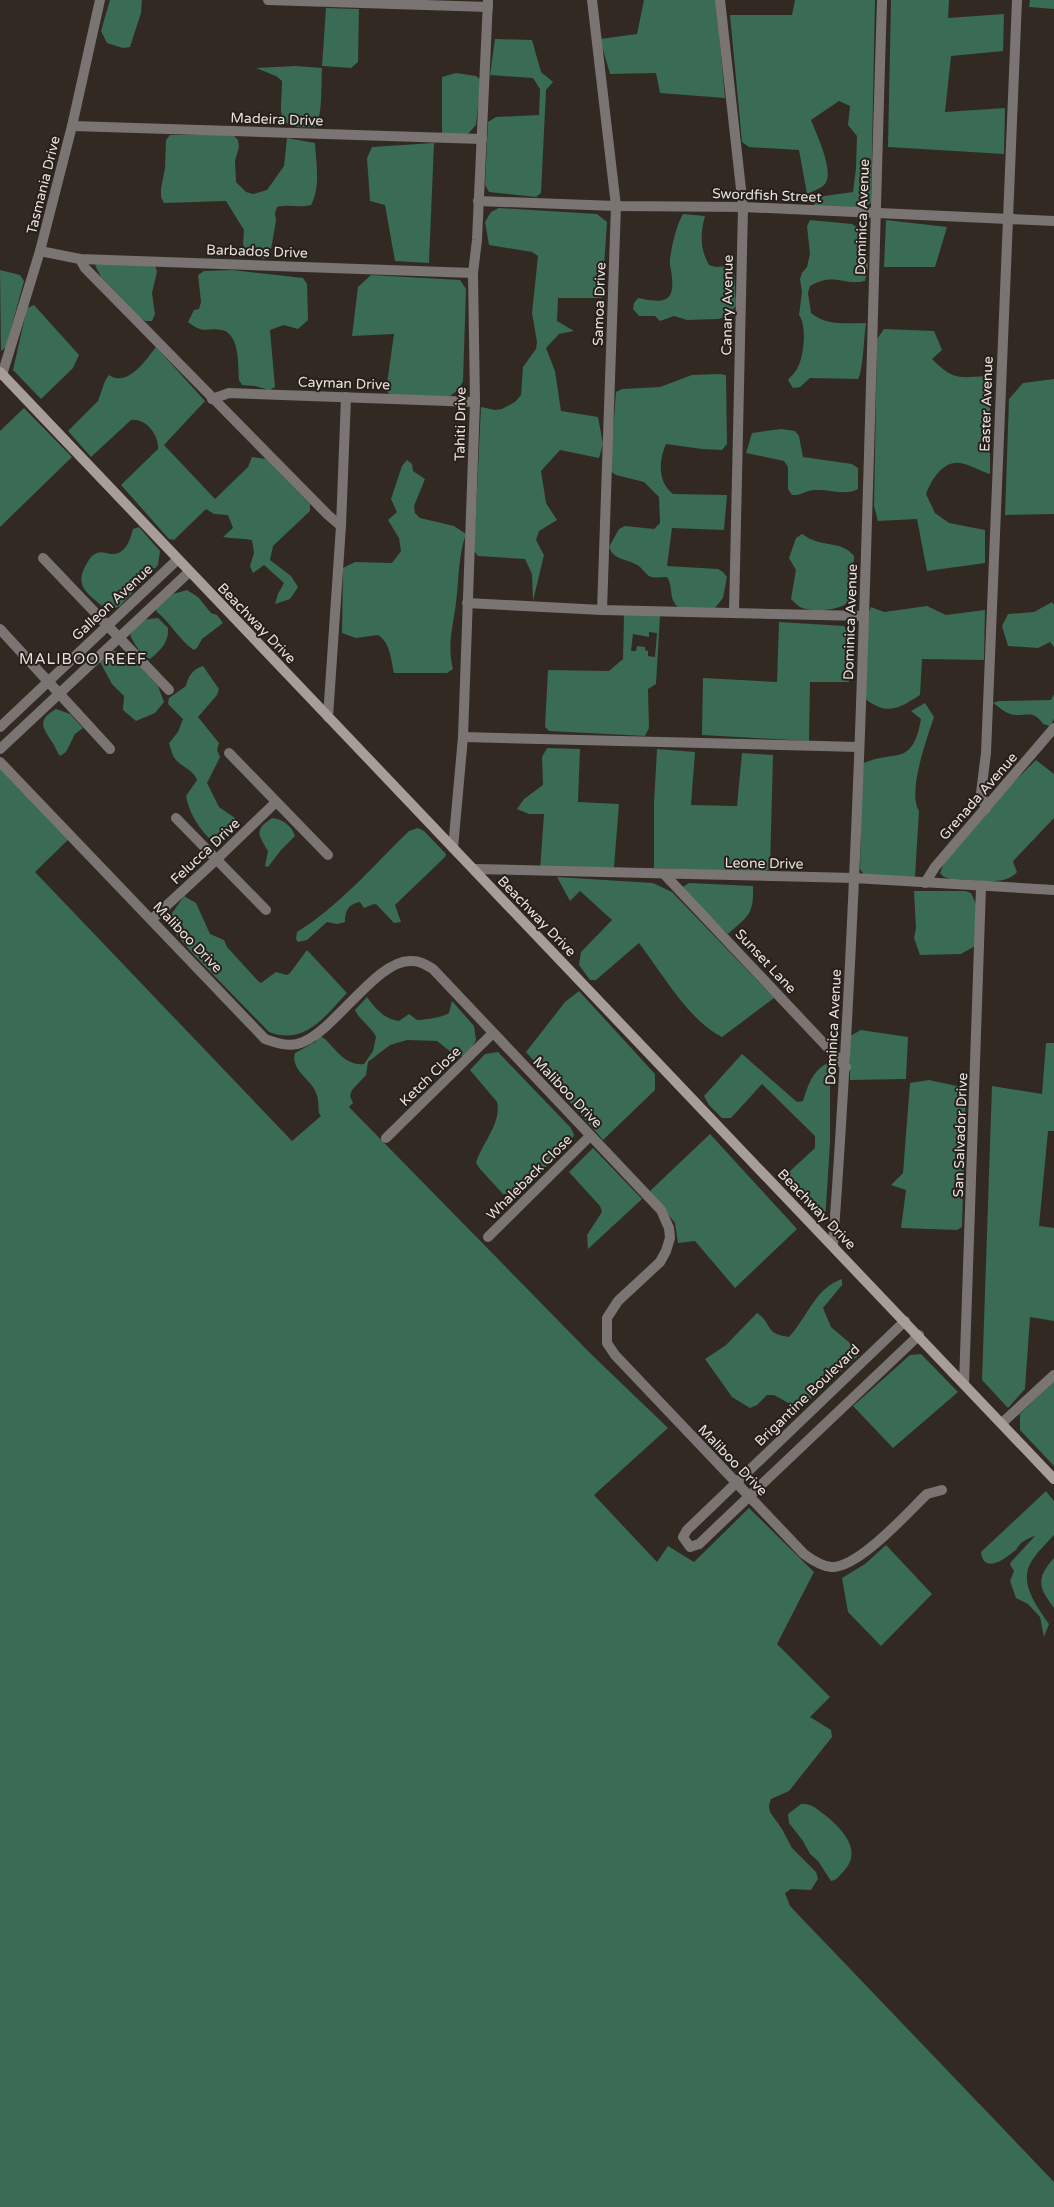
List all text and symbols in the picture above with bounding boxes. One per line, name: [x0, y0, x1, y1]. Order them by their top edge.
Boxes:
street label: Madeira Drive: [230, 109, 324, 130]
street label: Tasmania Drive: [23, 134, 64, 236]
street label: Dominica Avenue: [852, 159, 873, 275]
street label: Swordfish Street: [712, 185, 823, 206]
street label: Barbados Drive: [206, 241, 308, 262]
street label: Canary Avenue: [718, 254, 737, 355]
street label: Samoa Drive: [590, 262, 609, 346]
street label: Easter Avenue: [976, 356, 997, 452]
street label: Cayman Drive: [298, 373, 391, 394]
street label: Tahiti Drive: [451, 387, 470, 461]
street label: Galleon Avenue: [68, 561, 156, 644]
street label: Dominica Avenue: [840, 564, 861, 680]
street label: Beachway Drive: [214, 579, 300, 667]
district label: MALIBOO REEF: [19, 650, 147, 668]
street label: Grenada Avenue: [936, 749, 1021, 844]
street label: Felucca Drive: [167, 815, 244, 888]
street label: Leone Drive: [724, 854, 804, 873]
street label: Beachway Drive: [494, 872, 580, 960]
street label: Maliboo Drive: [149, 898, 226, 977]
street label: Sunset Lane: [732, 926, 800, 997]
street label: Dominica Avenue: [822, 968, 845, 1085]
street label: Ketch Close: [396, 1043, 465, 1110]
street label: Maliboo Drive: [529, 1053, 606, 1132]
street label: San Salvador Drive: [950, 1072, 971, 1198]
street label: Whaleback Close: [483, 1131, 576, 1224]
street label: Beachway Drive: [774, 1165, 860, 1253]
street label: Brigantine Boulevard: [751, 1341, 863, 1450]
street label: Maliboo Drive: [694, 1421, 771, 1500]

